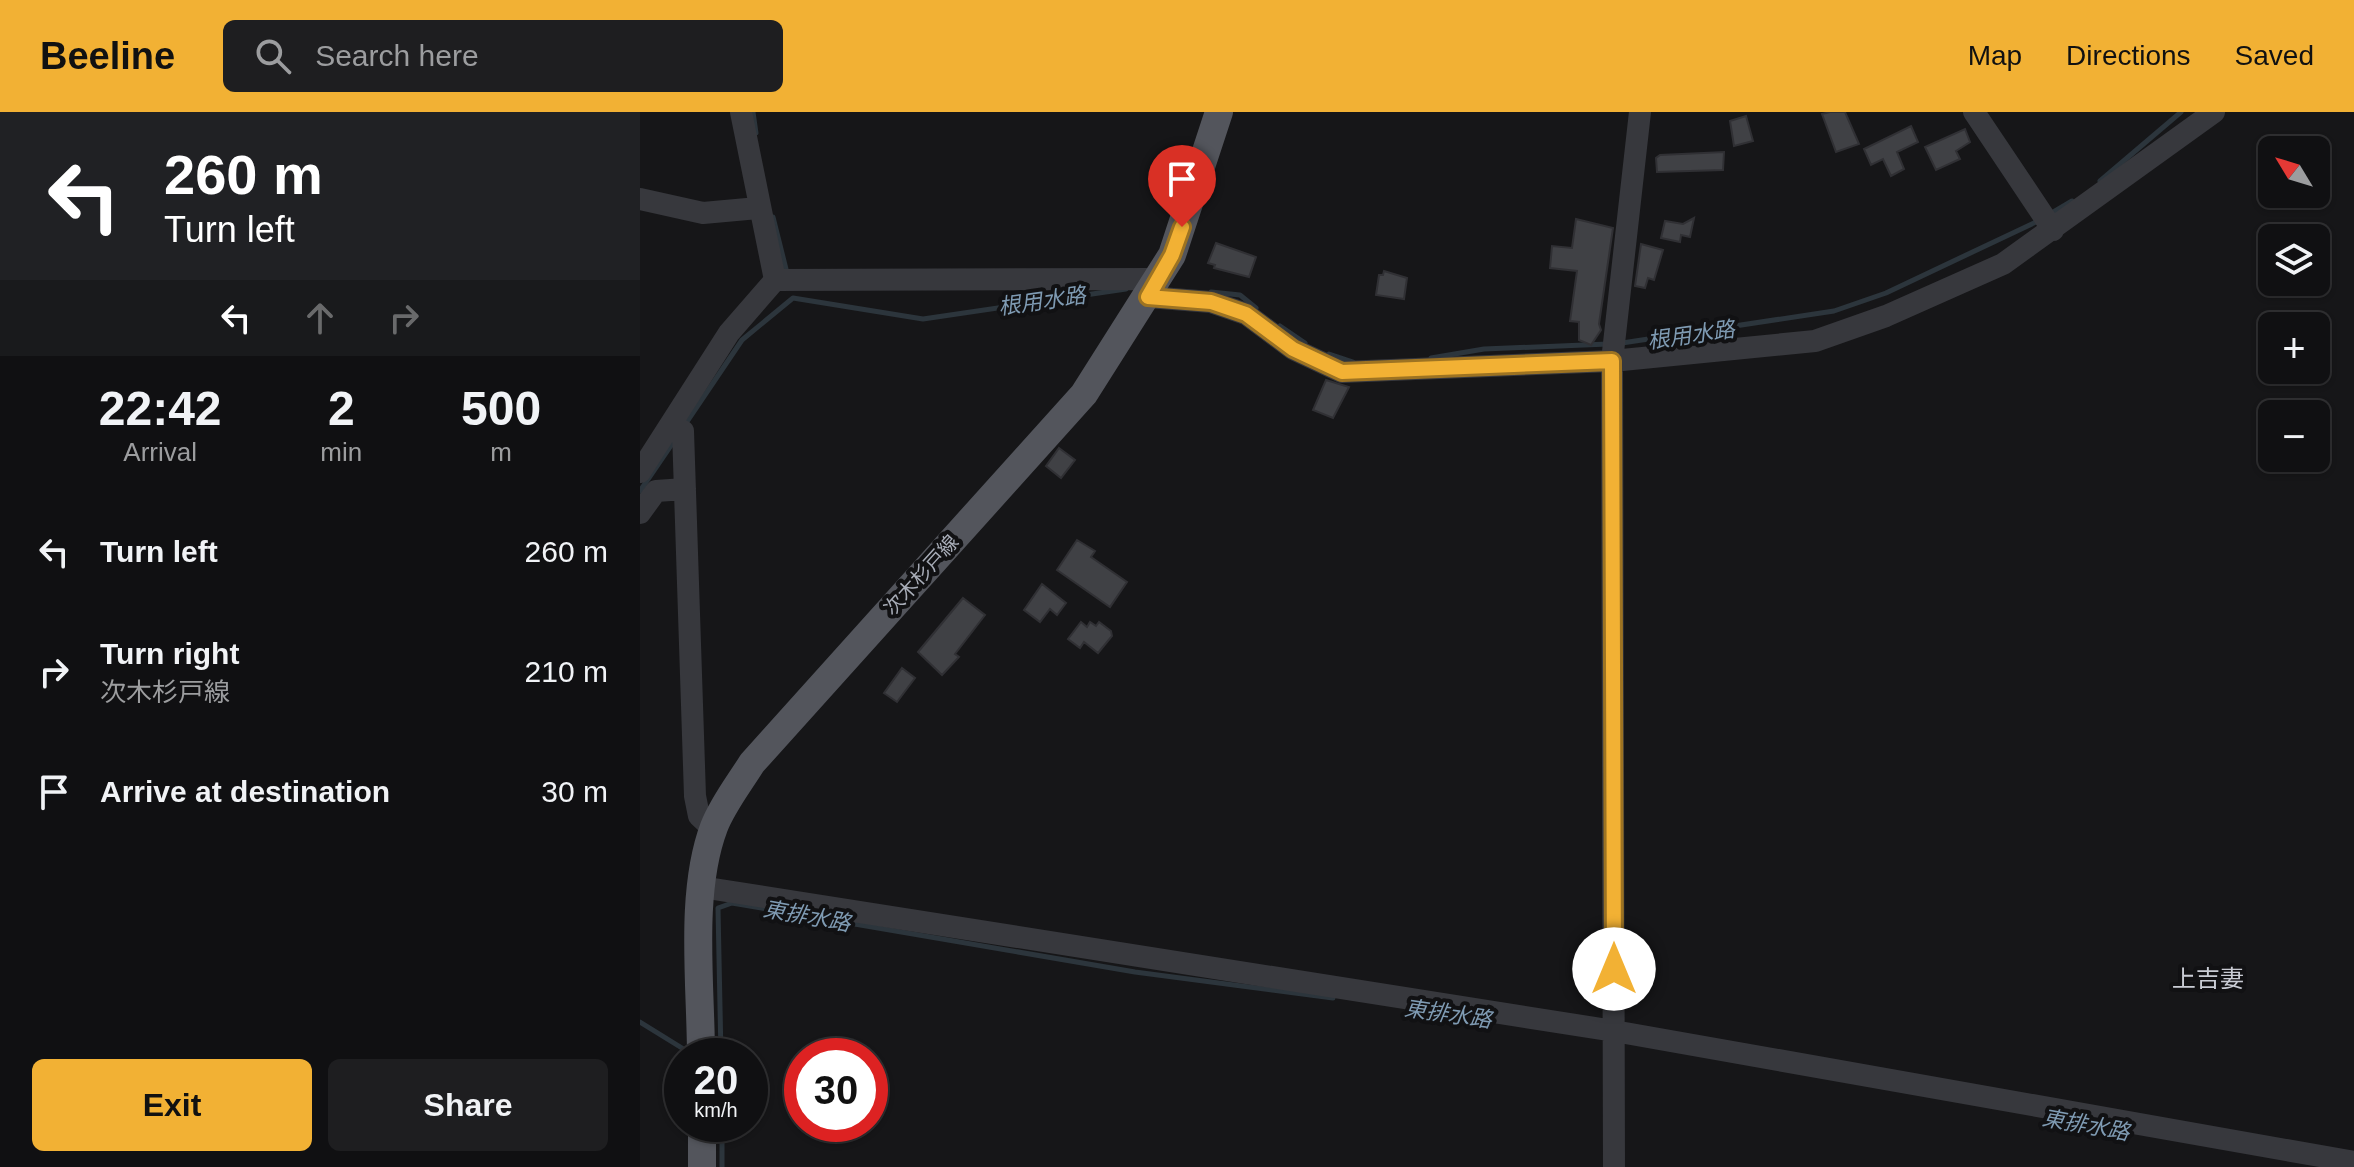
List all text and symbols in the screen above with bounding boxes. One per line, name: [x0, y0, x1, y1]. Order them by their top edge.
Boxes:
search box: [223, 20, 783, 92]
icon: search: [251, 34, 295, 78]
text: Beeline: [40, 35, 175, 77]
text: Search here: [315, 39, 479, 72]
text: Map: [1968, 40, 2022, 71]
text: Directions: [2066, 40, 2191, 71]
text: Saved: [2235, 40, 2314, 71]
north arrow: [2258, 136, 2330, 208]
map controls: [2258, 136, 2330, 472]
text: 260 m: [164, 143, 323, 206]
icon: left: [32, 144, 136, 248]
pin: [1148, 145, 1216, 227]
icon: arrive: [1160, 157, 1204, 201]
text: Turn left: [164, 209, 295, 250]
button: layers: [2258, 224, 2330, 296]
water label: 根用水路: [997, 282, 1089, 320]
icon: left: [214, 296, 258, 340]
icon: ahead: [298, 296, 342, 340]
icon: right: [382, 296, 426, 340]
button: +: [2258, 312, 2330, 384]
water label: 根用水路: [1646, 316, 1738, 354]
text: 22:42: [99, 382, 222, 435]
text: 2: [328, 382, 355, 435]
text: 500: [461, 382, 541, 435]
button: −: [2258, 400, 2330, 472]
text: Arrival: [123, 437, 197, 467]
text: min: [320, 437, 362, 467]
text: m: [490, 437, 512, 467]
icon: left: [32, 530, 76, 574]
street label: 次木杉戸線: [879, 530, 963, 620]
text: Turn left: [100, 535, 218, 568]
text: 260 m: [525, 535, 608, 568]
text: Turn right: [100, 637, 239, 670]
icon: right: [32, 650, 76, 694]
text: 210 m: [525, 655, 608, 688]
text: 次木杉戸線: [100, 677, 230, 707]
icon: arrive: [32, 770, 76, 814]
text: Arrive at destination: [100, 775, 390, 808]
text: 30 m: [541, 775, 608, 808]
water label: 東排水路: [761, 896, 854, 936]
position arrow: [1572, 927, 1656, 1011]
district label: 上吉妻: [2172, 965, 2244, 992]
water label: 東排水路: [1403, 995, 1495, 1033]
speed limit sign: 30: [784, 1038, 888, 1142]
text: 20: [694, 1058, 738, 1102]
button: Exit: [32, 1059, 312, 1151]
button: Share: [328, 1059, 608, 1151]
text: km/h: [694, 1099, 738, 1121]
water label: 東排水路: [2040, 1105, 2133, 1145]

